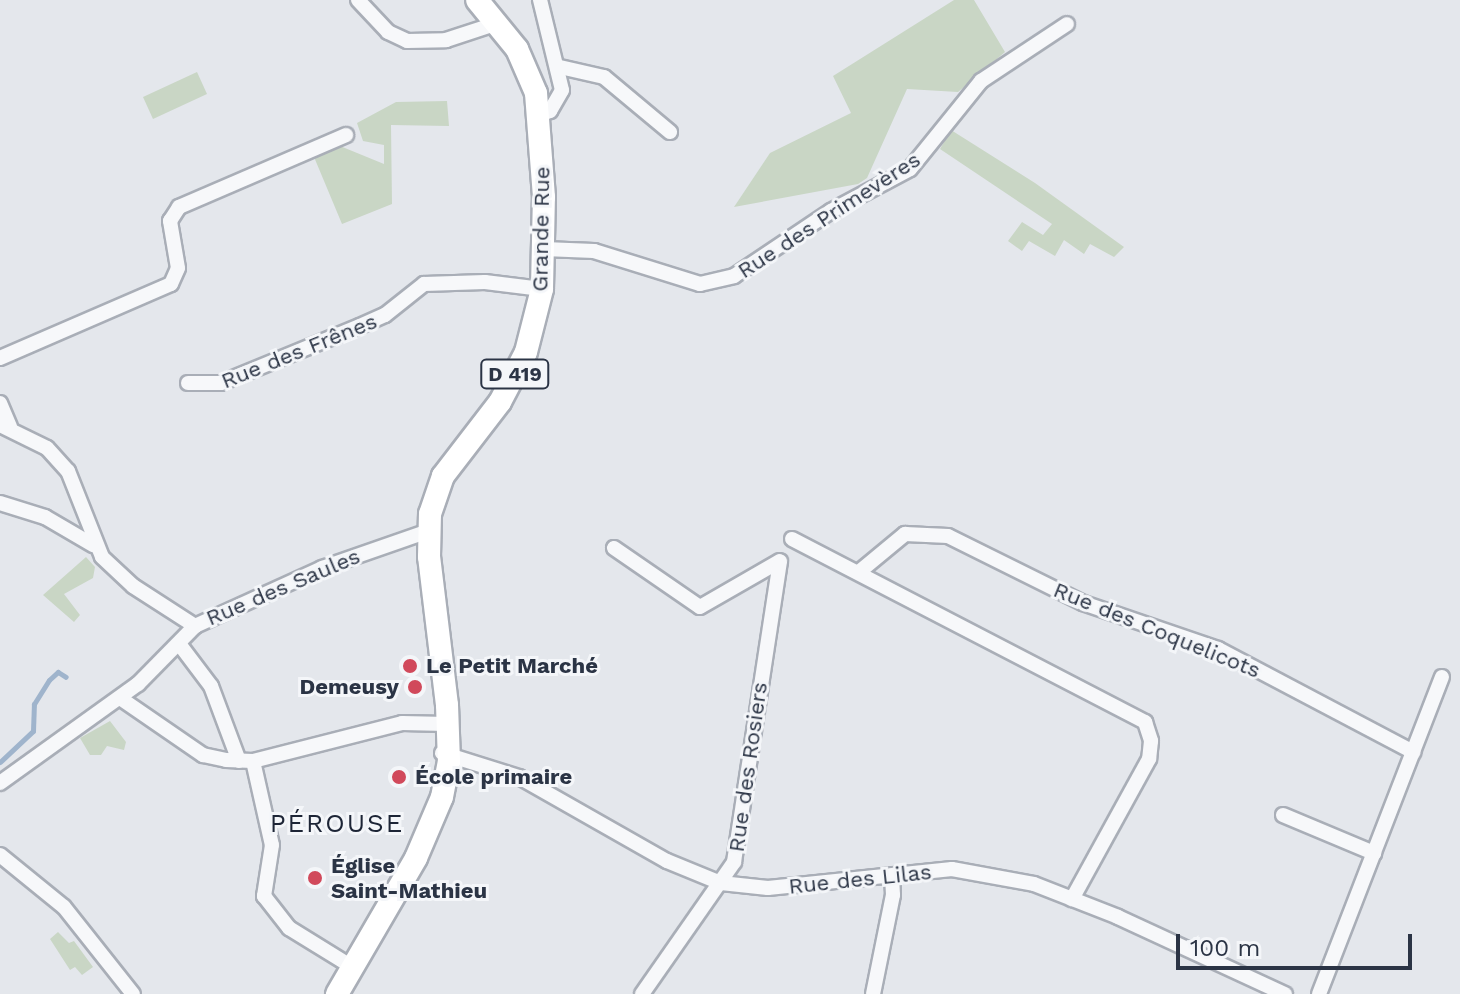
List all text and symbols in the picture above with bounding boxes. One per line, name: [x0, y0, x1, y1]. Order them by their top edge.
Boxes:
street label: Rue des Primevères: [733, 146, 925, 284]
street label: Grande Rue: [527, 166, 555, 292]
street label: Rue des Frênes: [217, 308, 381, 394]
road number: D 419: [479, 358, 551, 390]
street label: Rue des Saules: [202, 543, 364, 631]
street label: Rue des Coquelicots: [1050, 576, 1264, 684]
place label: Le Petit Marché: [426, 653, 598, 679]
marker: Le Petit Marché: [401, 657, 419, 675]
place label: Demeusy: [300, 674, 399, 700]
marker: Demeusy: [406, 678, 424, 696]
street label: Rue des Rosiers: [723, 680, 773, 854]
place label: École primaire: [415, 764, 572, 790]
marker: École primaire: [390, 768, 408, 786]
district label: PÉROUSE: [270, 808, 404, 840]
place label: Église Saint-Mathieu: [331, 852, 487, 904]
street label: Rue des Lilas: [787, 858, 933, 900]
marker: Église Saint-Mathieu: [306, 869, 324, 887]
scale bar: [1180, 918, 1416, 968]
text: 100 m: [1190, 934, 1260, 962]

